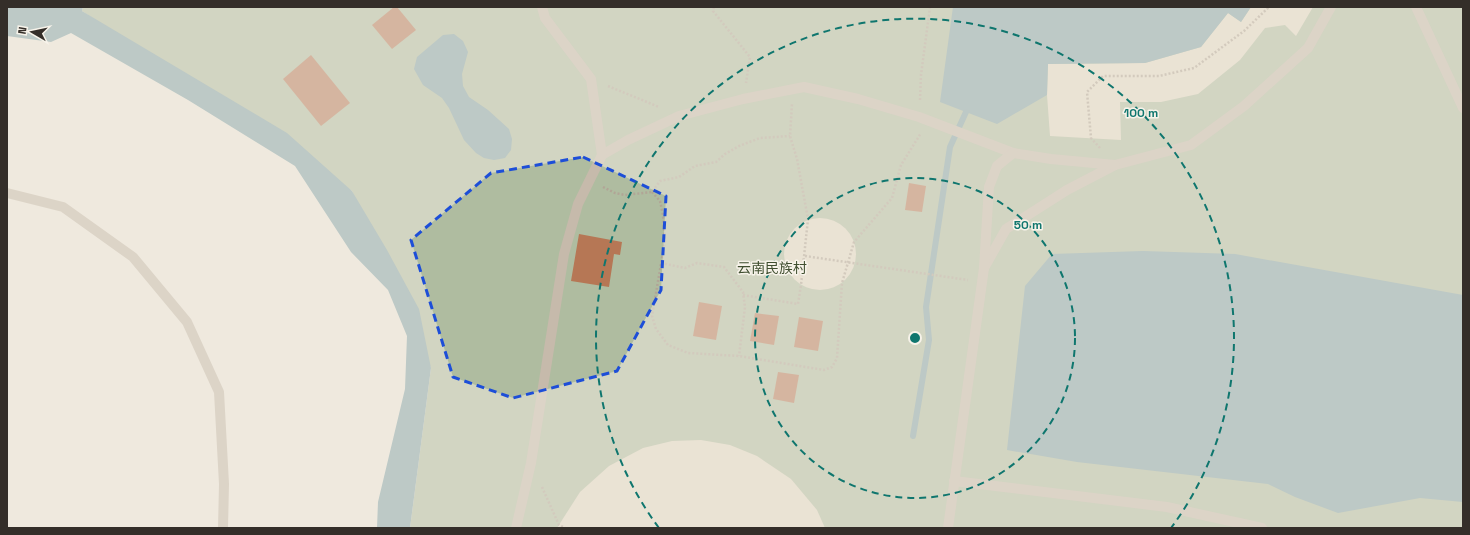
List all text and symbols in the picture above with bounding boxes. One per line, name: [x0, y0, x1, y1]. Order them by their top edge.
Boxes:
north arrow: [12, 12, 52, 52]
text: N: [15, 26, 30, 35]
text: 100 m: [1124, 105, 1158, 121]
text: 50 m: [1014, 217, 1042, 233]
park label: 云南民族村: [737, 259, 807, 277]
centre of rings: [908, 331, 922, 345]

